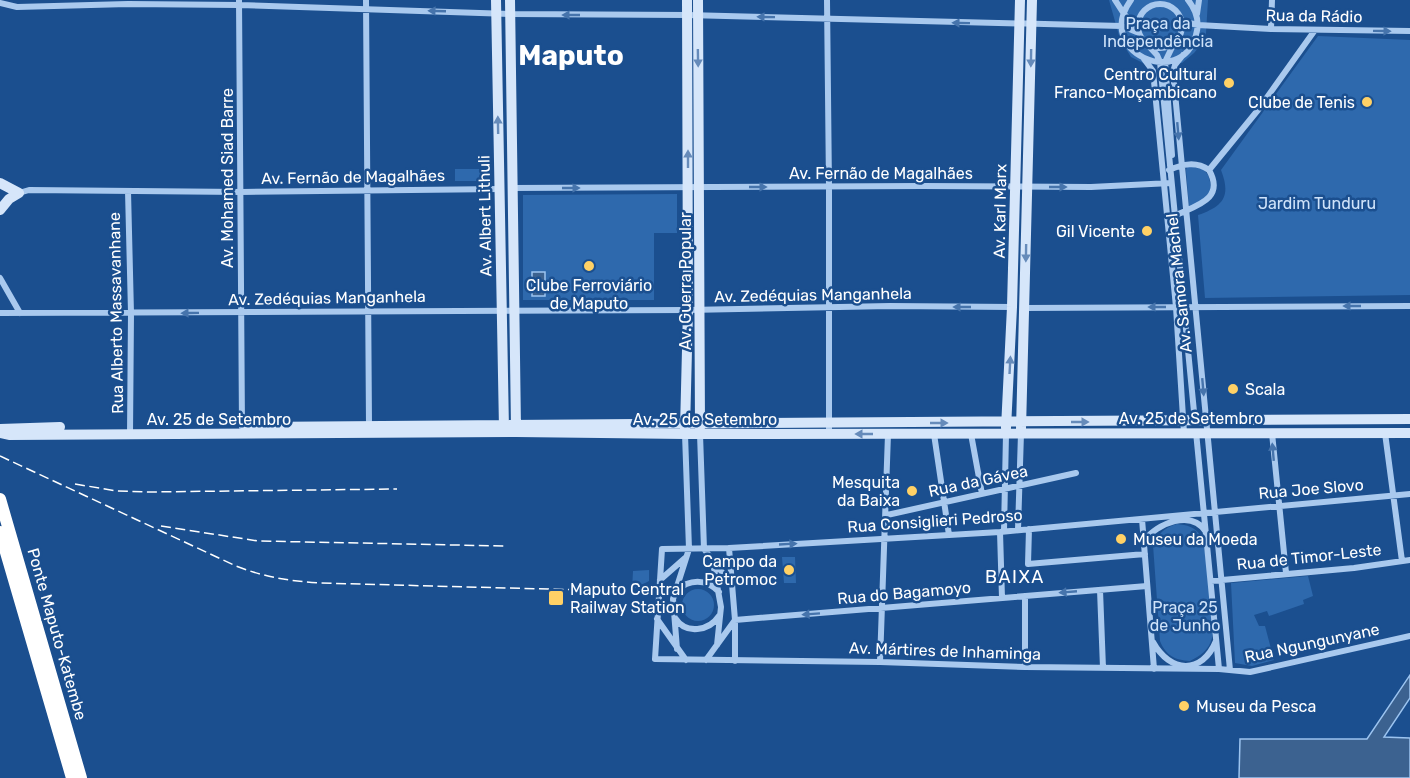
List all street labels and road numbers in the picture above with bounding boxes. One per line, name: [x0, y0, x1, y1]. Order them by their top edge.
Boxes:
street label: Rua da Rádio: [1265, 6, 1363, 26]
street label: Av. Mohamed Siad Barre: [218, 88, 237, 268]
street label: Av. Albert Lithuli: [474, 155, 496, 277]
street label: Av. Karl Marx: [990, 163, 1010, 258]
street label: Av. Fernão de Magalhães: [789, 164, 973, 183]
street label: Av. Fernão de Magalhães: [261, 166, 445, 188]
street label: Rua Alberto Massavanhane: [105, 212, 127, 414]
street label: Av. Guerra Popular: [676, 212, 695, 350]
street label: Av. Samora Machel: [1162, 212, 1196, 354]
street label: Av. Zedéquias Manganhela: [714, 284, 912, 306]
street label: Av. Zedéquias Manganhela: [228, 287, 426, 309]
street label: Av. 25 de Setembro: [1119, 409, 1263, 428]
street label: Av. 25 de Setembro: [147, 410, 291, 429]
street label: Av. 25 de Setembro: [633, 410, 777, 429]
street label: Rua da Gávea: [927, 461, 1029, 501]
street label: Rua Joe Slovo: [1258, 475, 1364, 503]
street label: Rua Consiglieri Pedroso: [847, 505, 1023, 537]
street label: Rua de Timor-Leste: [1236, 540, 1382, 574]
street label: Ponte Maputo-Katembe: [23, 546, 91, 722]
street label: Rua do Bagamoyo: [836, 578, 972, 608]
street label: Rua Ngungunyane: [1243, 619, 1381, 667]
street label: Av. Mártires de Inhaminga: [849, 638, 1041, 664]

